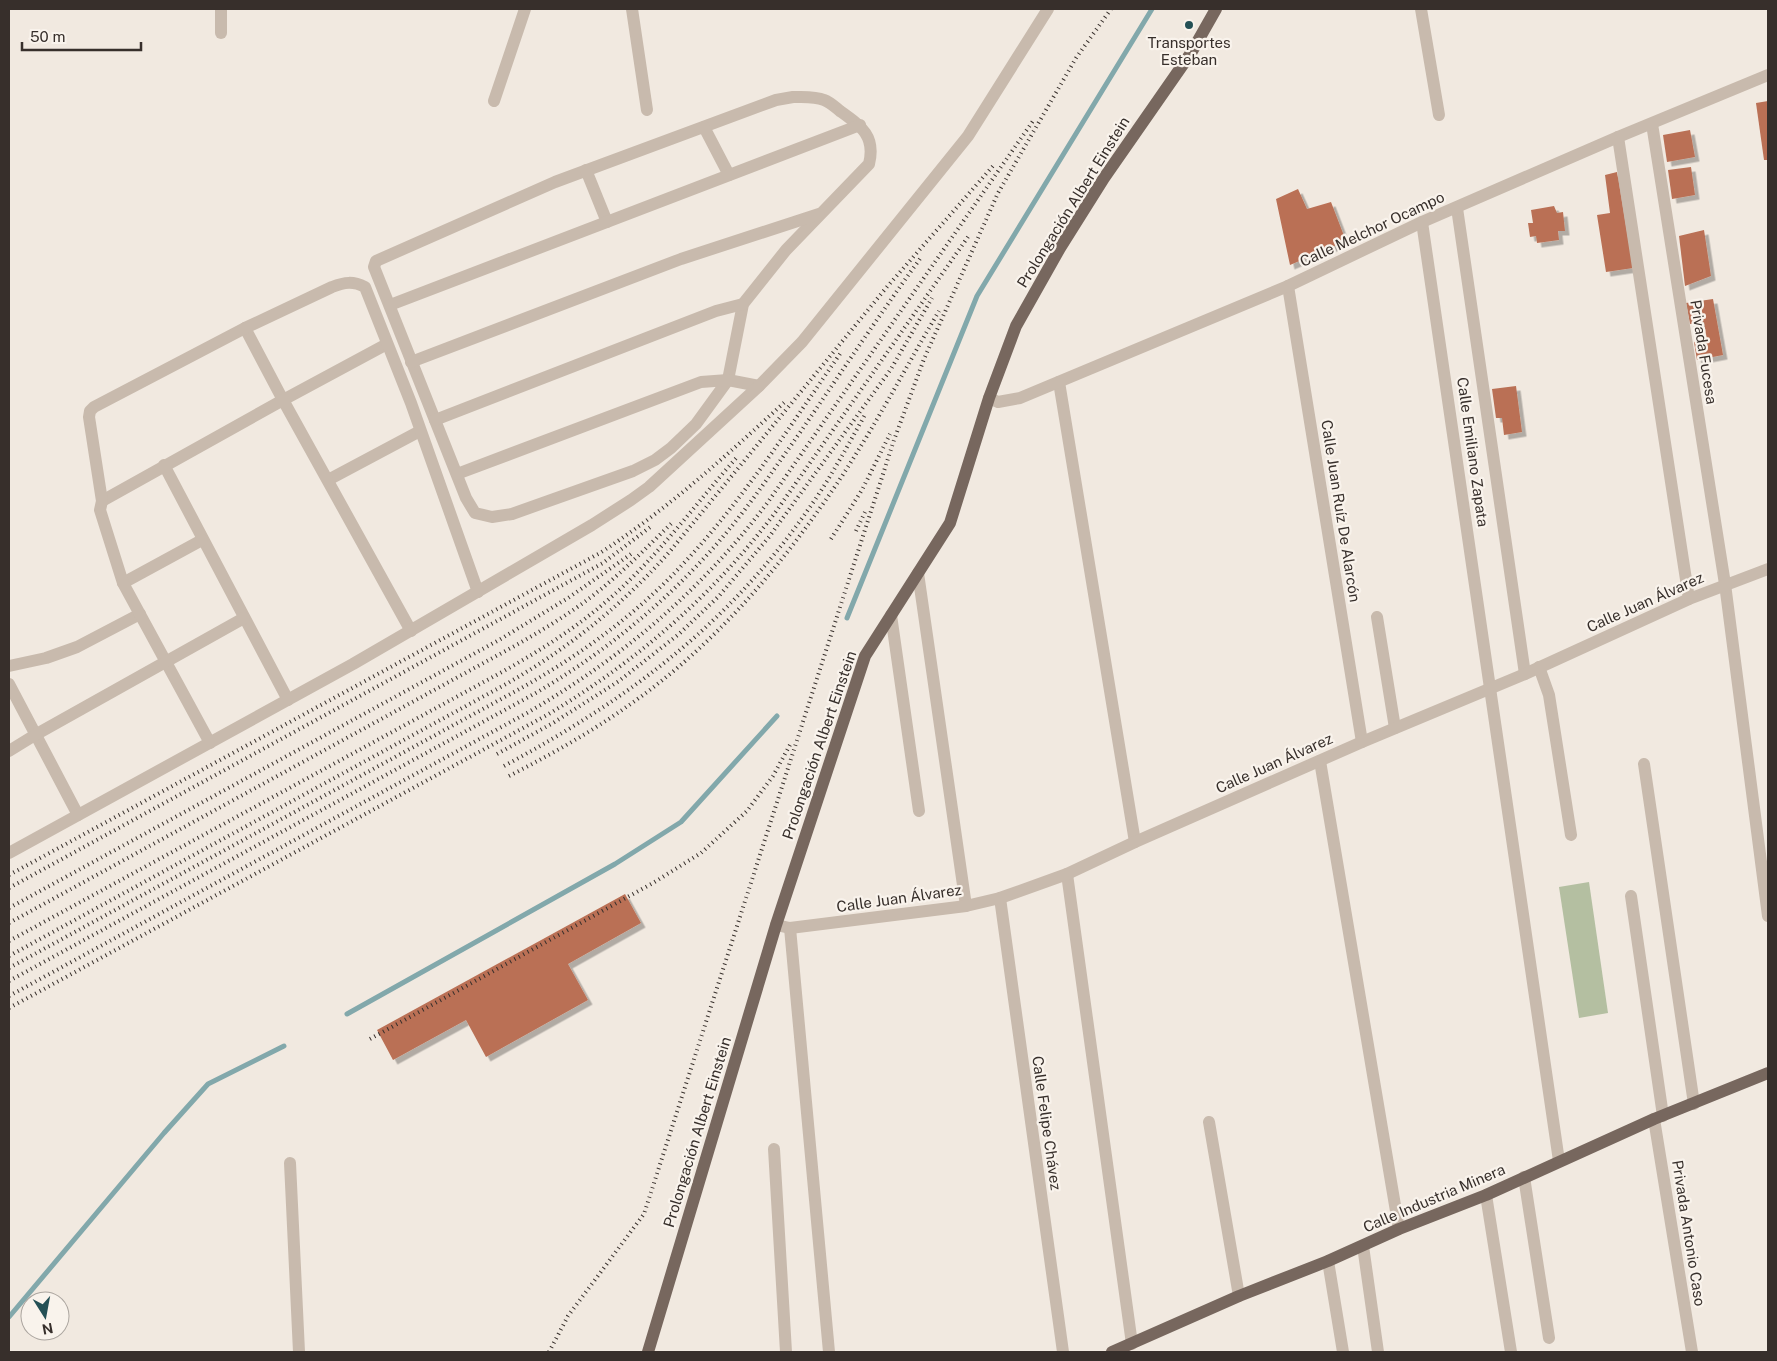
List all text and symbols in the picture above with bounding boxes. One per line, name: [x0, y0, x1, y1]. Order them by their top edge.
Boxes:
marker: Transportes Esteban: [1183, 19, 1195, 31]
scale bar: [22, 20, 141, 52]
text: 50 m: [30, 28, 65, 45]
place label: Transportes Esteban: [1147, 34, 1231, 68]
street label: Prolongación Albert Einstein: [1013, 113, 1133, 291]
street label: Calle Melchor Ocampo: [1297, 188, 1447, 270]
street label: Privada Fucesa: [1687, 299, 1721, 405]
street label: Calle Emiliano Zapata: [1454, 376, 1492, 528]
street label: Calle Juan Ruíz De Alarcón: [1318, 419, 1364, 603]
street label: Calle Juan Álvarez: [1584, 569, 1706, 635]
street label: Prolongación Albert Einstein: [779, 649, 859, 841]
street label: Calle Juan Álvarez: [1213, 730, 1335, 796]
street label: Calle Juan Álvarez: [835, 881, 963, 915]
street label: Prolongación Albert Einstein: [660, 1035, 734, 1229]
street label: Calle Felipe Chávez: [1029, 1055, 1065, 1191]
street label: Privada Antonio Caso: [1669, 1159, 1709, 1307]
street label: Calle Industria Minera: [1360, 1160, 1508, 1236]
north arrow: [20, 1291, 70, 1341]
text: N: [41, 1320, 54, 1338]

